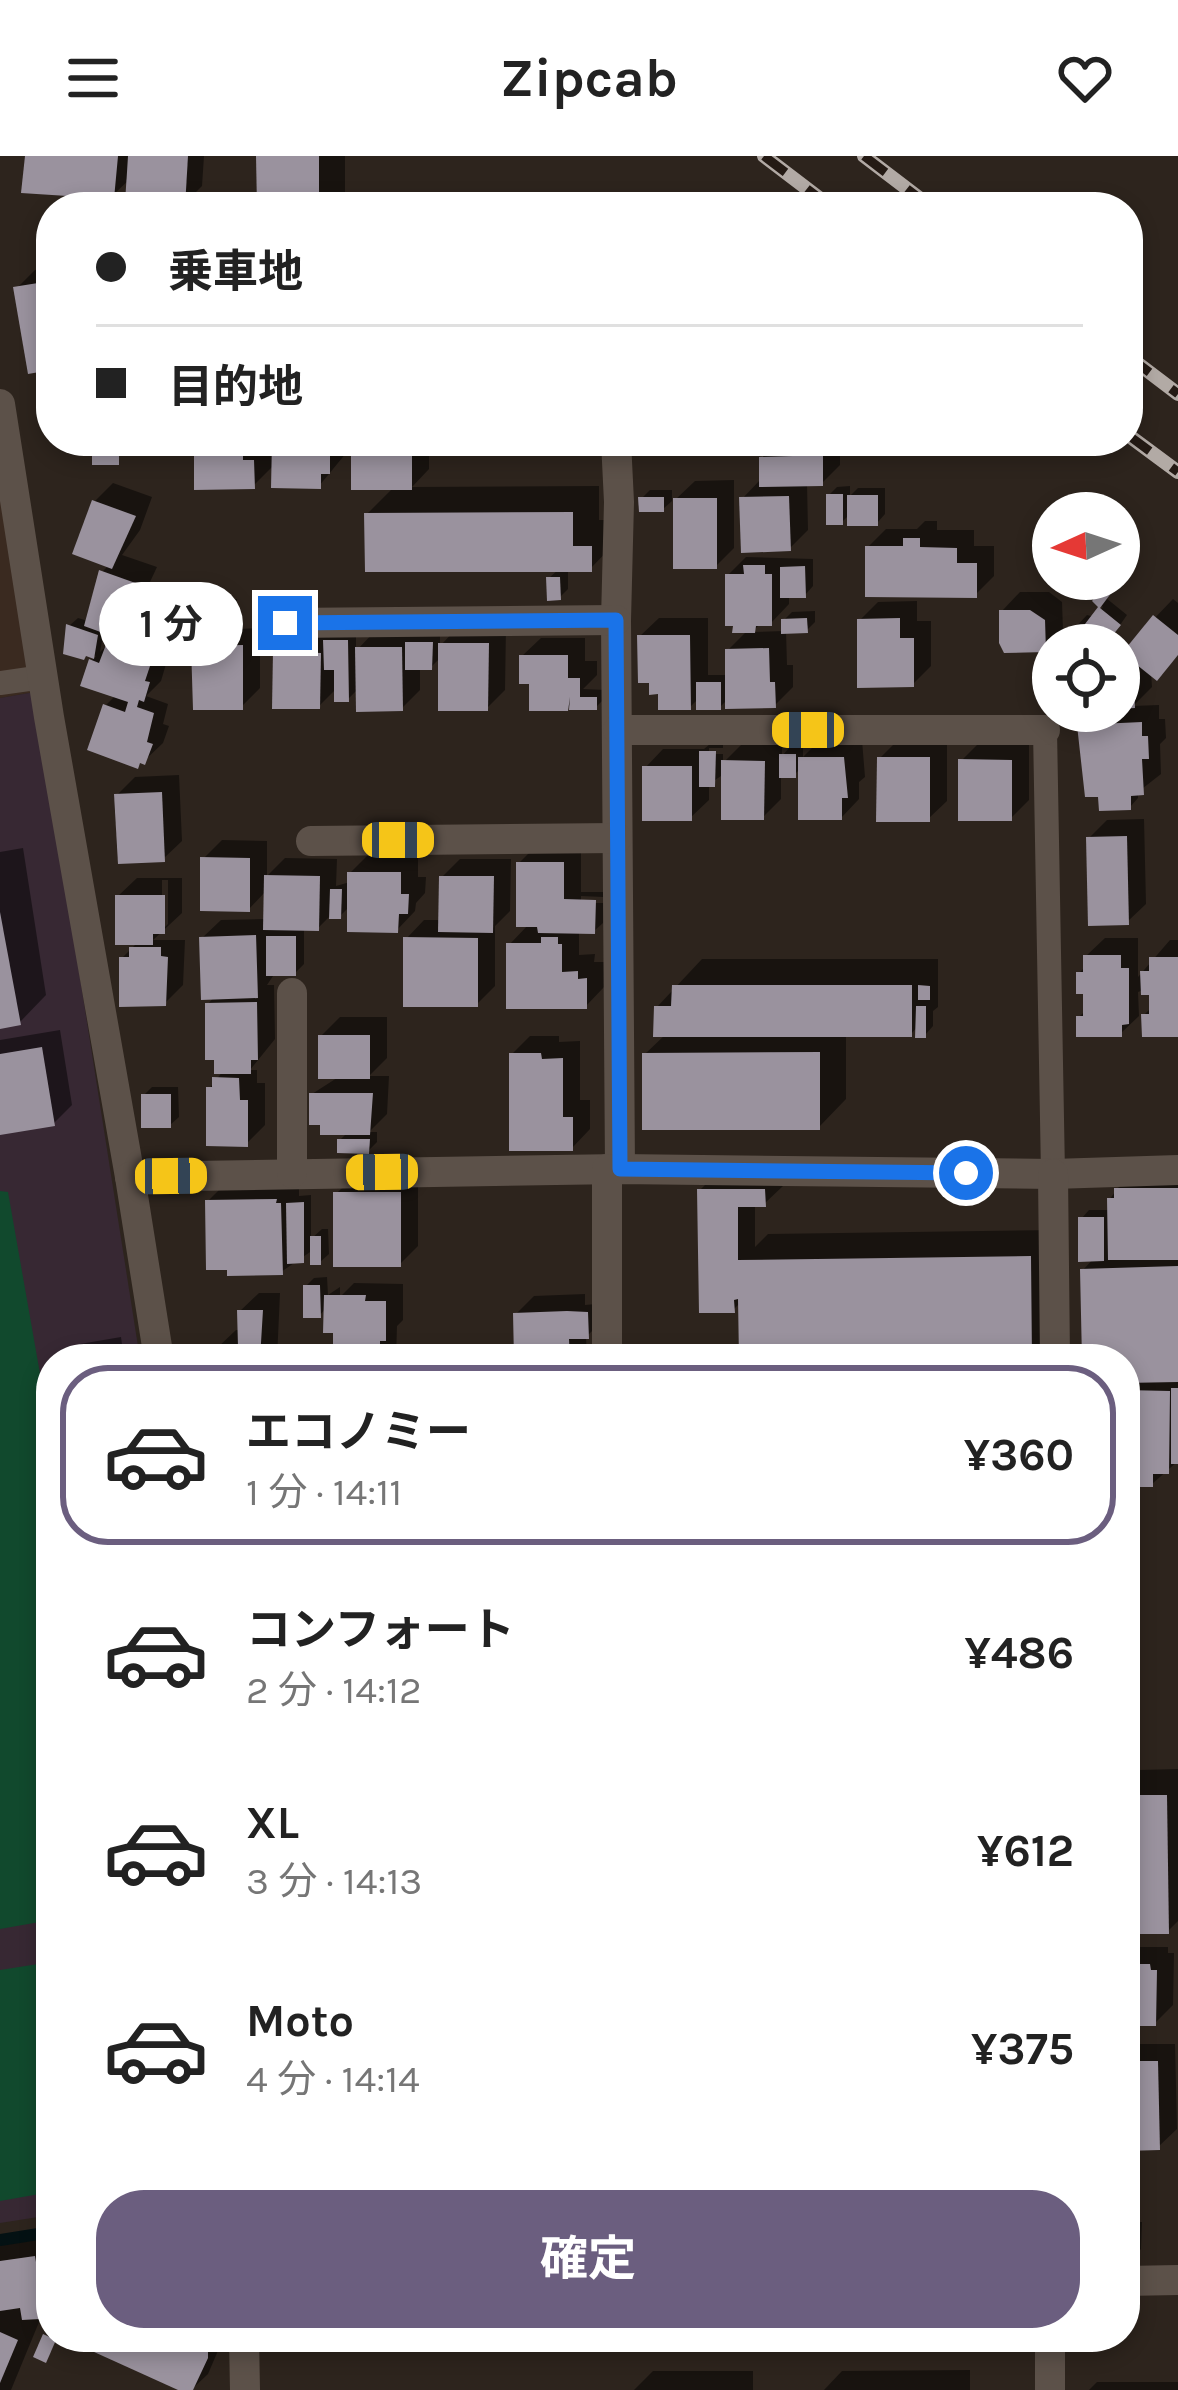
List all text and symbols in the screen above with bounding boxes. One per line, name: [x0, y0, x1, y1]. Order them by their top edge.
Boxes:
icon: menu: [60, 45, 126, 111]
icon: heart: [1052, 45, 1118, 111]
text: Zipcab: [500, 46, 678, 110]
text: 乗車地: [168, 246, 303, 298]
text: 目的地: [168, 361, 303, 413]
north arrow: [1032, 492, 1140, 600]
map controls: [1032, 492, 1140, 732]
callout: 1 分: [99, 581, 243, 665]
route end: [258, 596, 312, 650]
text: 1 分: [140, 601, 202, 647]
button: locate: [1032, 624, 1140, 732]
car: [772, 712, 844, 748]
car: [362, 822, 434, 858]
route start: [939, 1146, 993, 1200]
car: [346, 1153, 418, 1191]
car: [135, 1157, 207, 1195]
icon: car: [102, 1401, 210, 1509]
text: エコノミー: [246, 1406, 471, 1458]
text: ¥360: [964, 1429, 1074, 1481]
text: 1 分 · 14:11: [246, 1469, 402, 1515]
icon: car: [102, 1599, 210, 1707]
text: コンフォート: [246, 1604, 515, 1656]
text: ¥486: [964, 1627, 1074, 1679]
text: 2 分 · 14:12: [246, 1667, 422, 1713]
icon: car: [102, 1797, 210, 1905]
text: XL: [246, 1797, 299, 1849]
text: ¥612: [977, 1825, 1074, 1877]
text: 3 分 · 14:13: [246, 1858, 422, 1904]
icon: car: [102, 1995, 210, 2103]
text: Moto: [246, 1995, 354, 2047]
text: ¥375: [971, 2023, 1074, 2075]
text: 4 分 · 14:14: [246, 2056, 420, 2102]
button: 確定: [96, 2190, 1080, 2328]

